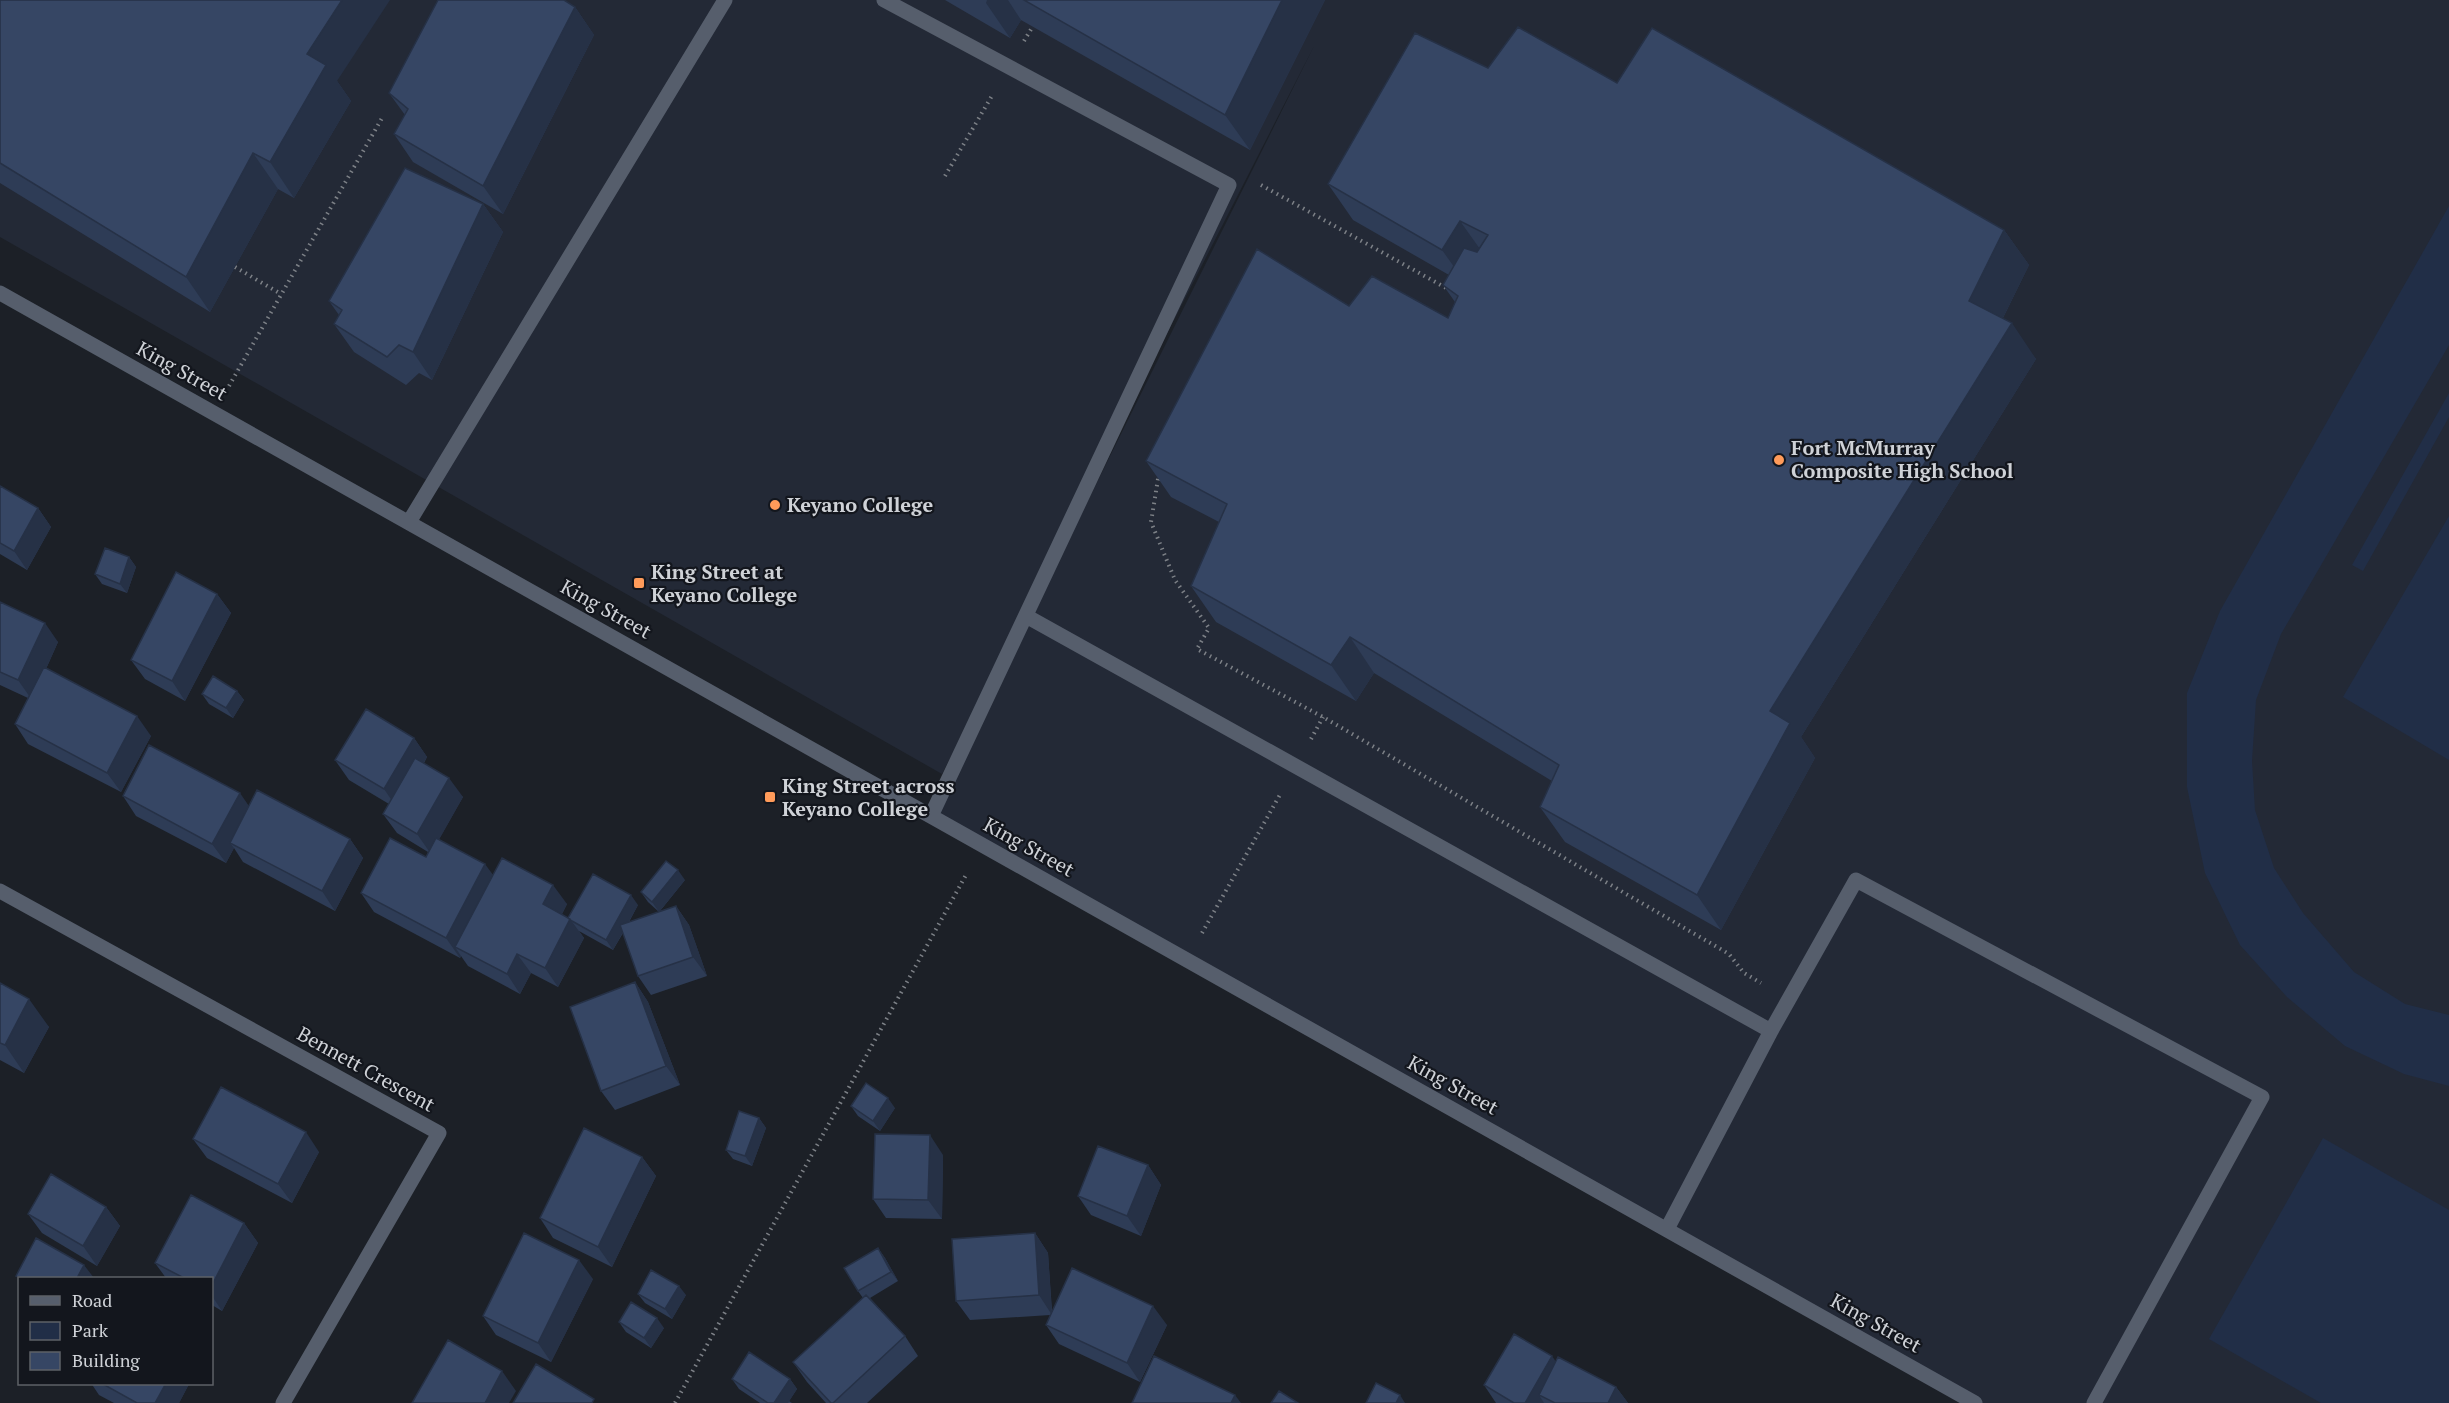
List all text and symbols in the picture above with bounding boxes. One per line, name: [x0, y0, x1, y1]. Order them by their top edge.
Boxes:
street label: King Street: [132, 335, 233, 407]
place label: Fort McMurray Composite High School: [1791, 434, 2014, 484]
marker: Fort McMurray Composite High School: [1772, 453, 1786, 467]
place label: Keyano College: [787, 491, 933, 518]
marker: Keyano College: [768, 498, 782, 512]
place label: King Street at Keyano College: [651, 558, 797, 608]
street label: King Street: [556, 573, 657, 645]
marker: King Street at Keyano College: [632, 576, 646, 590]
place label: King Street across Keyano College: [782, 772, 954, 822]
marker: King Street across Keyano College: [763, 790, 777, 804]
street label: King Street: [979, 811, 1080, 883]
street label: Bennett Crescent: [293, 1020, 440, 1118]
street label: King Street: [1403, 1049, 1504, 1121]
legend: [18, 1277, 213, 1385]
street label: King Street: [1826, 1287, 1927, 1359]
text: Road: [72, 1288, 112, 1312]
text: Park: [72, 1318, 109, 1342]
text: Building: [72, 1348, 140, 1372]

